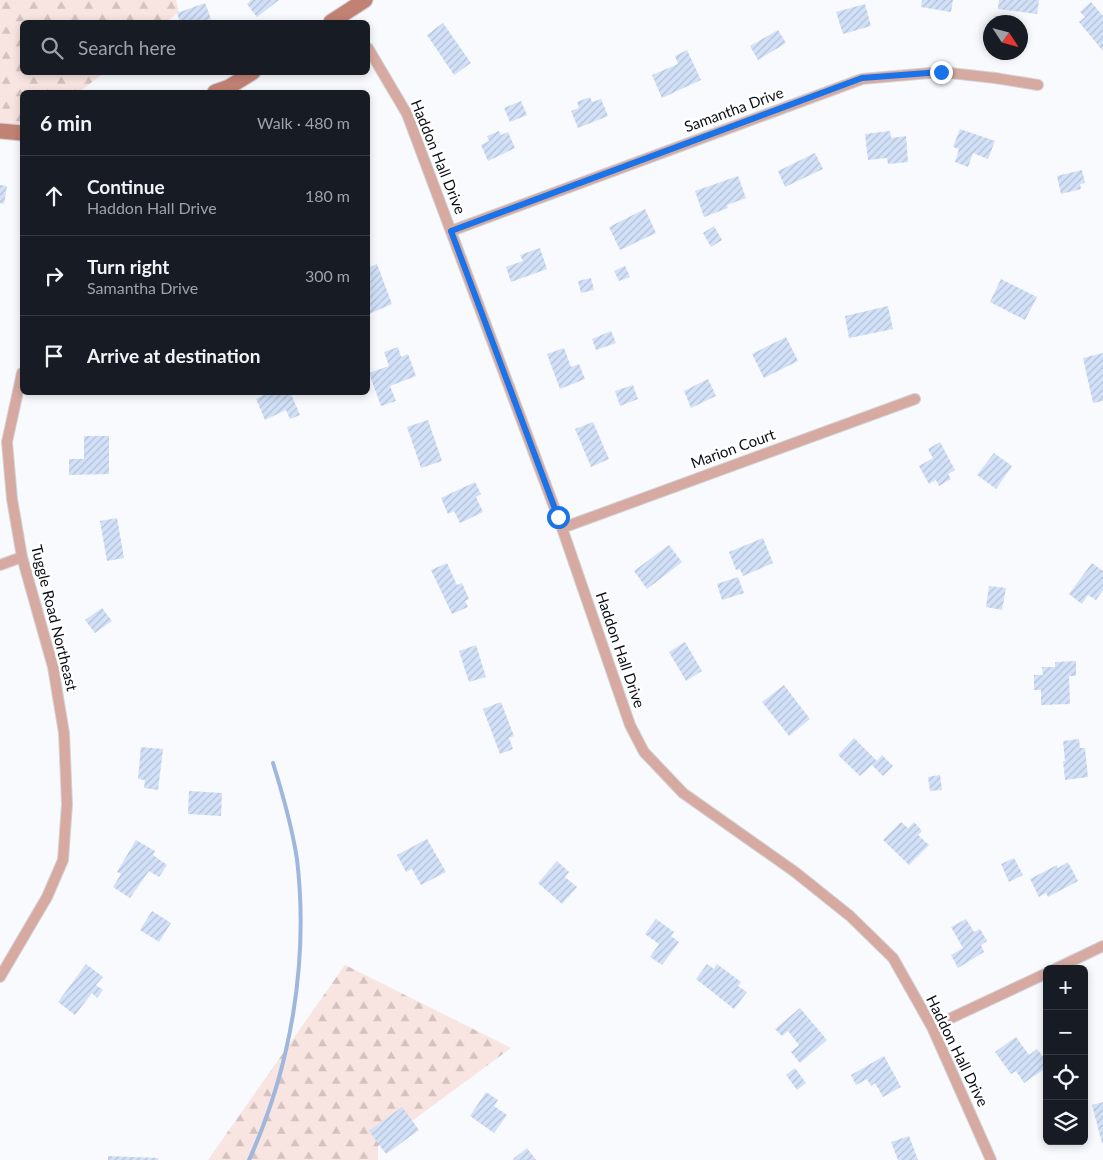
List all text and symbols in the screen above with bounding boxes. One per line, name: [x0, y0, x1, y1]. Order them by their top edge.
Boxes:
north arrow: [983, 15, 1028, 60]
search box: [20, 20, 370, 75]
icon: search: [38, 34, 66, 62]
text: Search here: [78, 36, 176, 59]
route end: [930, 61, 953, 84]
street label: Samantha Drive: [682, 83, 786, 135]
street label: Haddon Hall Drive: [408, 97, 470, 216]
text: 6 min: [40, 110, 92, 135]
text: Walk · 480 m: [257, 113, 350, 132]
text: Continue: [87, 175, 165, 198]
icon: ahead: [40, 182, 68, 210]
text: 180 m: [305, 186, 350, 205]
text: Haddon Hall Drive: [87, 198, 217, 217]
text: Turn right: [87, 255, 169, 278]
icon: right: [40, 262, 68, 290]
text: 300 m: [305, 266, 350, 285]
text: Samantha Drive: [87, 278, 198, 297]
icon: arrive: [40, 342, 68, 370]
text: Arrive at destination: [87, 344, 260, 367]
street label: Marion Court: [688, 424, 778, 472]
route start: [547, 506, 570, 529]
street label: Tuggle Road Northeast: [28, 543, 82, 693]
street label: Haddon Hall Drive: [593, 589, 649, 710]
map controls: [1043, 965, 1088, 1145]
button: +: [1043, 965, 1088, 1010]
street label: Haddon Hall Drive: [923, 992, 993, 1109]
button: −: [1043, 1010, 1088, 1055]
button: locate: [1043, 1055, 1088, 1100]
button: layers: [1043, 1100, 1088, 1145]

